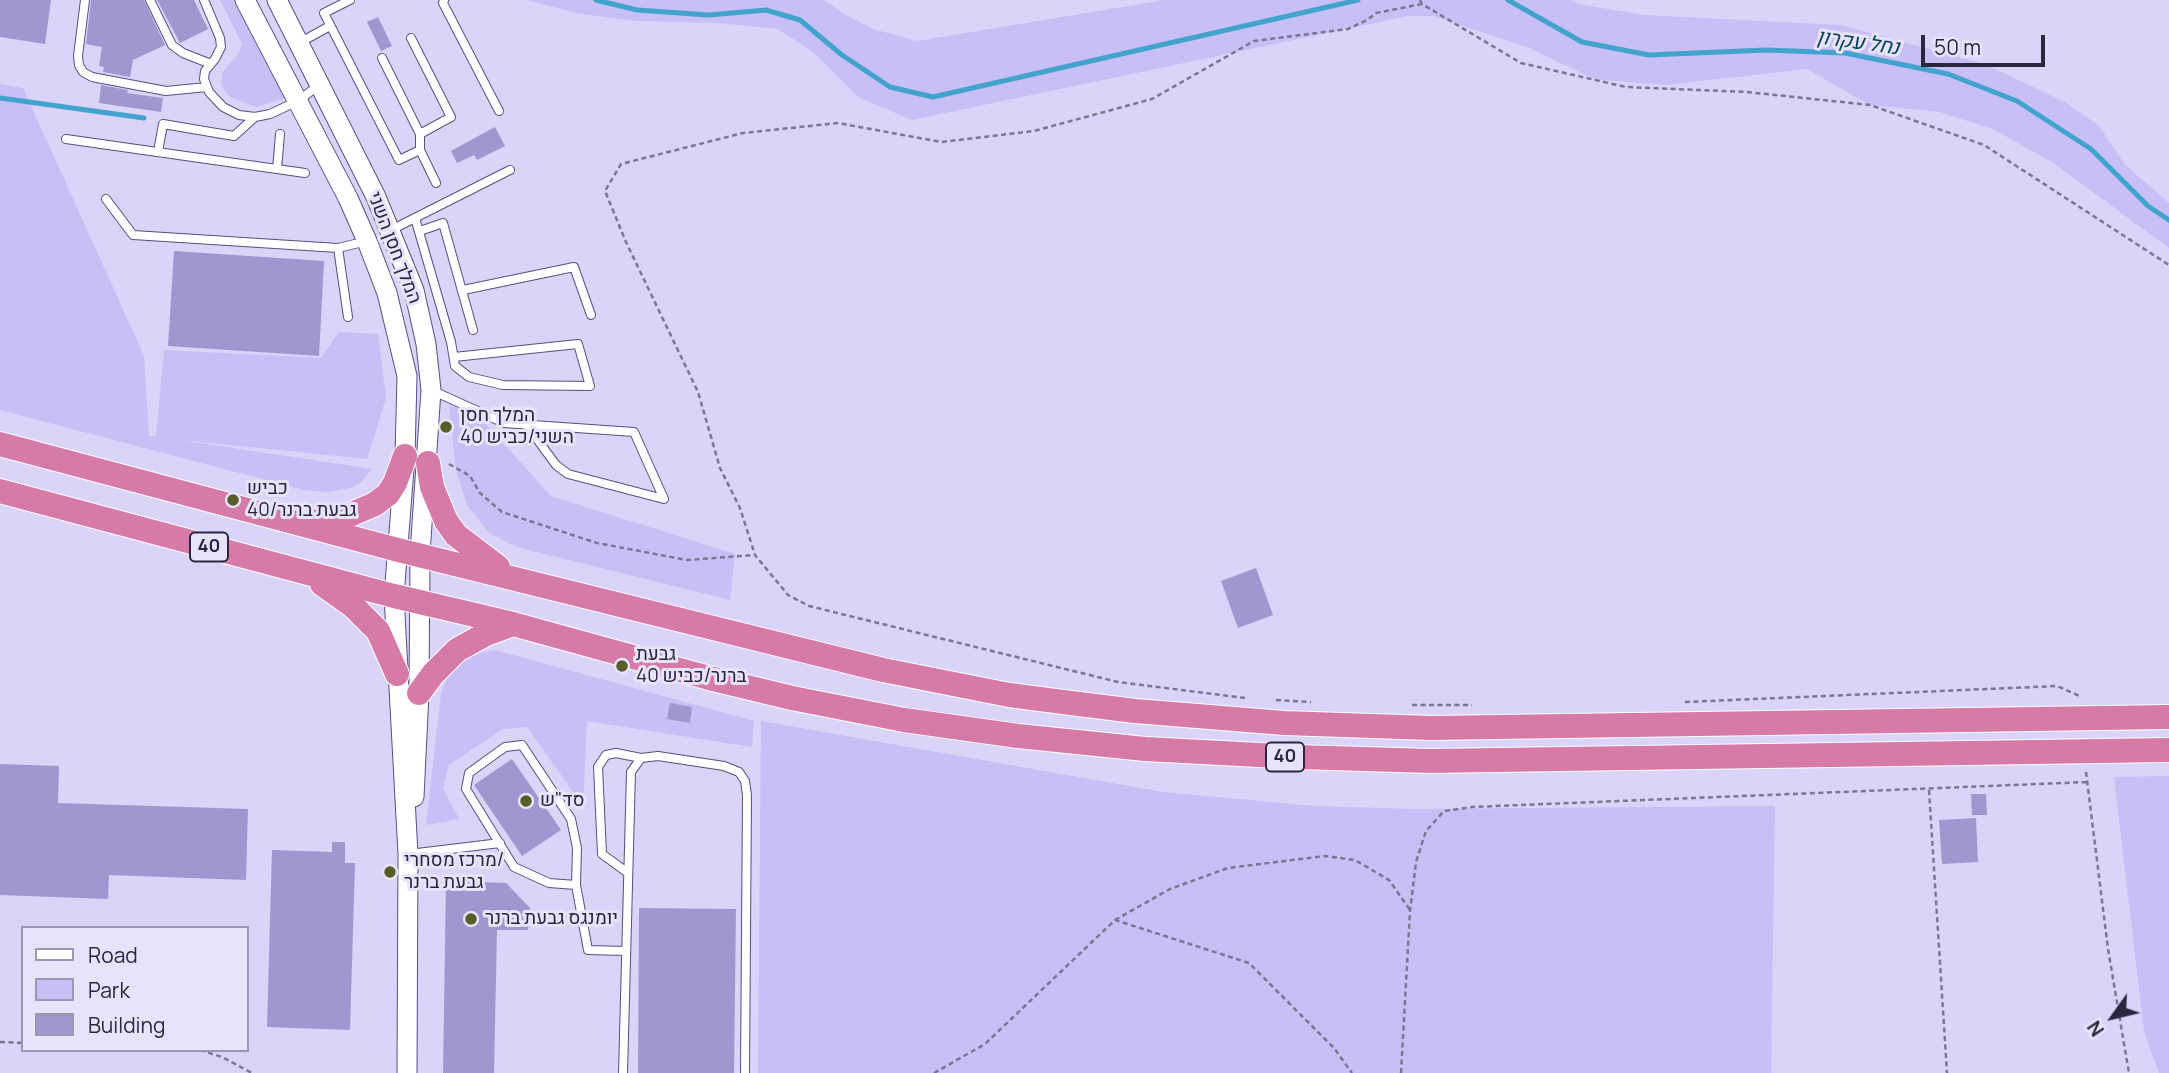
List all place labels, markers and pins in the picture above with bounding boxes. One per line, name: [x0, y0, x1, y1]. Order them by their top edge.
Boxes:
place label: המלך חסן השני/כביש 40: [460, 405, 574, 449]
marker: המלך חסן השני/כביש 40: [438, 419, 454, 435]
place label: כביש 40/גבעת ברנר: [247, 478, 357, 522]
marker: כביש 40/גבעת ברנר: [225, 492, 241, 508]
place label: גבעת ברנר/כביש 40: [636, 644, 747, 688]
marker: גבעת ברנר/כביש 40: [614, 658, 630, 674]
place label: סד"ש: [540, 790, 585, 812]
marker: סד"ש: [518, 793, 534, 809]
place label: מרכז מסחרי/ גבעת ברנר: [404, 850, 504, 894]
marker: מרכז מסחרי/ גבעת ברנר: [382, 864, 398, 880]
place label: יומנגס גבעת ברנר: [485, 908, 618, 930]
marker: יומנגס גבעת ברנר: [463, 911, 479, 927]

